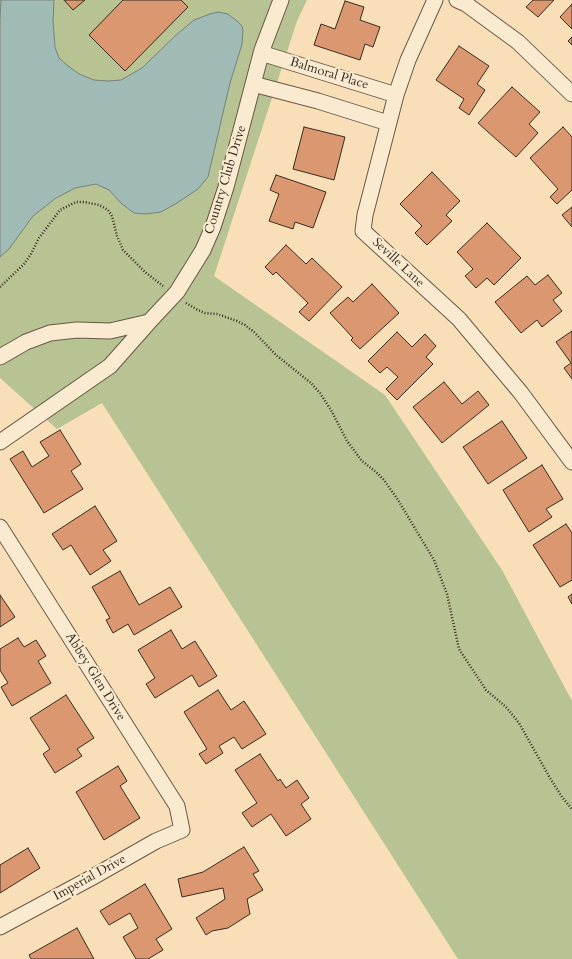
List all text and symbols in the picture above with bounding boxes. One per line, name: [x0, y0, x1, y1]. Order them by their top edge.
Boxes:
street label: Balmoral Place: [288, 55, 370, 93]
street label: Country Club Drive: [202, 124, 250, 236]
street label: Seville Lane: [369, 235, 427, 291]
street label: Abbey Glen Drive: [62, 630, 128, 724]
street label: Imperial Drive: [51, 852, 129, 904]

